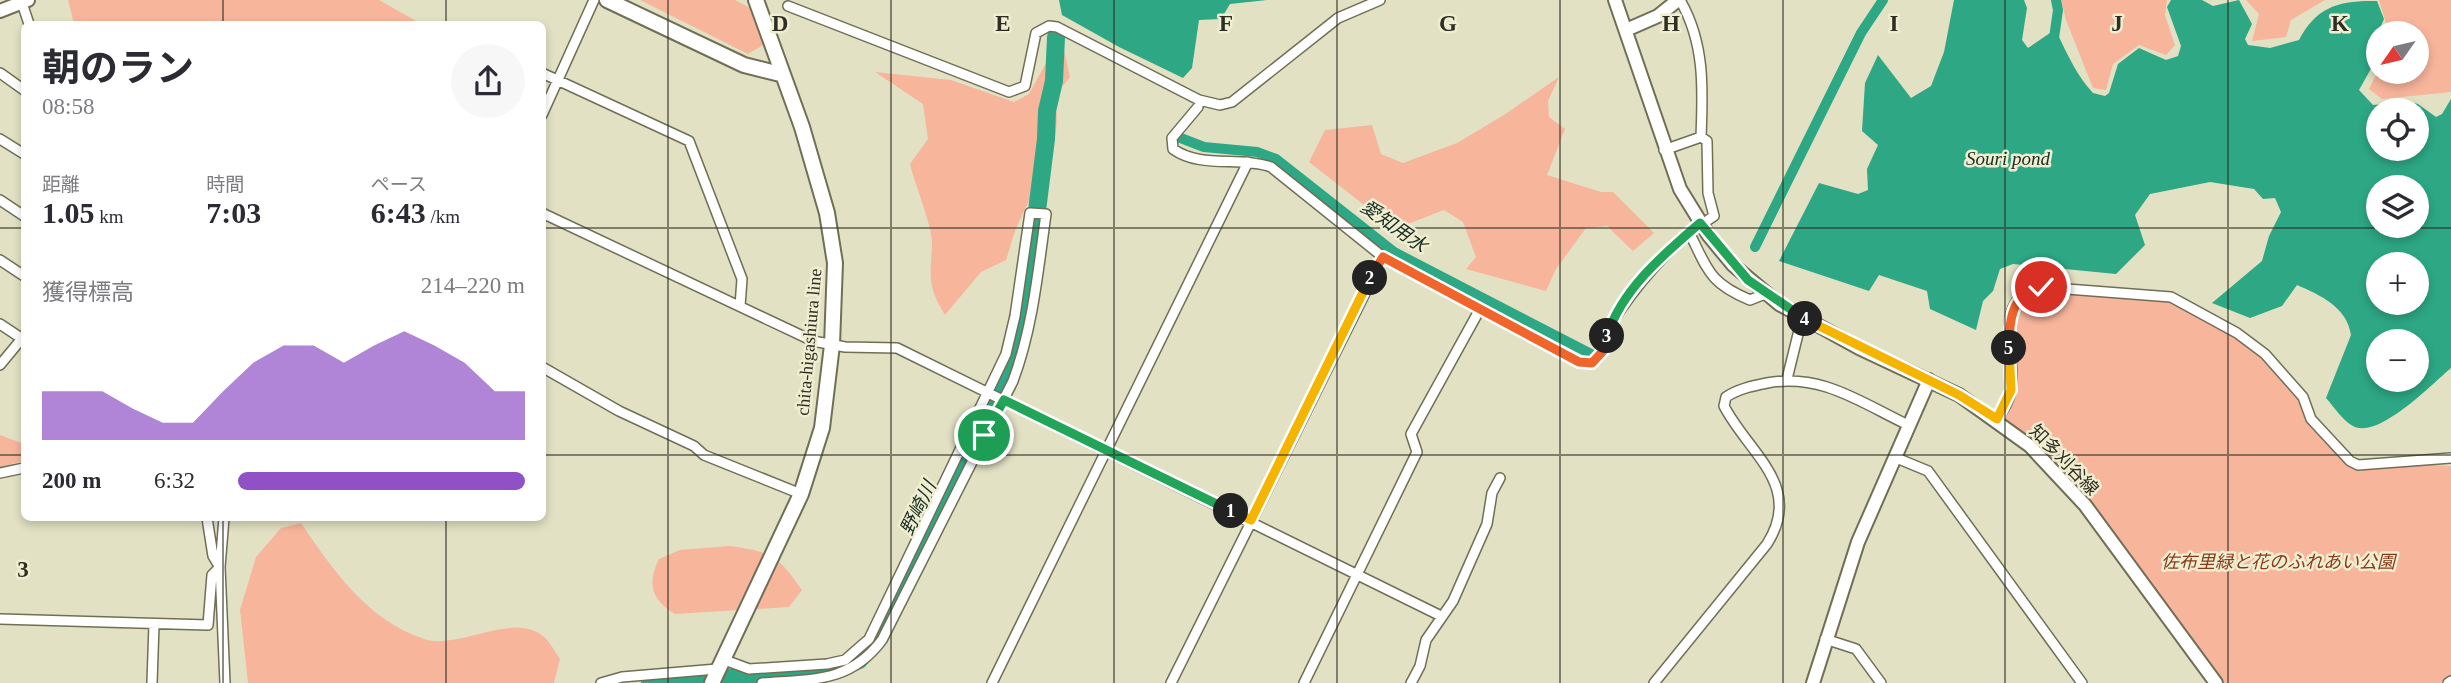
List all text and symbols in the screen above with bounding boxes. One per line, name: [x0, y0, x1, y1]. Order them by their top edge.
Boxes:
text: D: [772, 11, 788, 36]
text: E: [995, 11, 1011, 36]
text: F: [1219, 11, 1233, 36]
text: G: [1439, 11, 1457, 36]
text: H: [1662, 11, 1680, 36]
text: I: [1890, 11, 1899, 36]
text: J: [2111, 11, 2123, 36]
text: K: [2331, 11, 2349, 36]
north arrow: [2366, 21, 2429, 84]
map controls: [2366, 21, 2429, 392]
button: share: [451, 44, 525, 118]
text: 朝のラン: [42, 47, 194, 89]
text: 08:58: [42, 94, 94, 119]
button: locate: [2366, 98, 2429, 161]
water label: Souri pond: [1966, 148, 2050, 169]
text: 距離: [42, 174, 80, 195]
text: 時間: [206, 174, 244, 195]
text: ペース: [371, 174, 427, 195]
button: layers: [2366, 175, 2429, 238]
text: 1.05: [42, 196, 95, 229]
text: 7:03: [206, 196, 261, 229]
text: 6:43: [371, 196, 426, 229]
water label: 愛知用水: [1357, 196, 1433, 258]
text: km: [95, 206, 124, 227]
text: /km: [426, 206, 460, 227]
button: +: [2366, 252, 2429, 315]
pin: [2011, 257, 2071, 317]
pin: 2: [1352, 260, 1388, 296]
text: 2: [1365, 267, 1374, 288]
street label: chita-higashiura line: [793, 268, 825, 416]
icon: check: [2022, 268, 2060, 306]
text: 214–220 m: [421, 273, 525, 298]
text: 獲得標高: [42, 280, 134, 305]
pin: 4: [1787, 302, 1822, 336]
text: 4: [1800, 308, 1809, 329]
pin: 3: [1590, 318, 1624, 354]
text: 3: [1602, 325, 1611, 346]
button: −: [2366, 329, 2429, 392]
pin: 5: [1992, 330, 2026, 366]
text: 5: [2004, 337, 2013, 358]
pin: [954, 405, 1014, 465]
icon: arrive: [965, 416, 1003, 454]
street label: 知多刈谷線: [2026, 421, 2102, 499]
text: 200 m: [42, 468, 101, 493]
text: 6:32: [154, 468, 195, 493]
water label: 野崎川: [896, 476, 941, 538]
pin: 1: [1214, 494, 1248, 528]
text: 1: [1226, 500, 1235, 521]
park label: 佐布里緑と花のふれあい公園: [2161, 552, 2398, 572]
text: 3: [17, 557, 29, 582]

